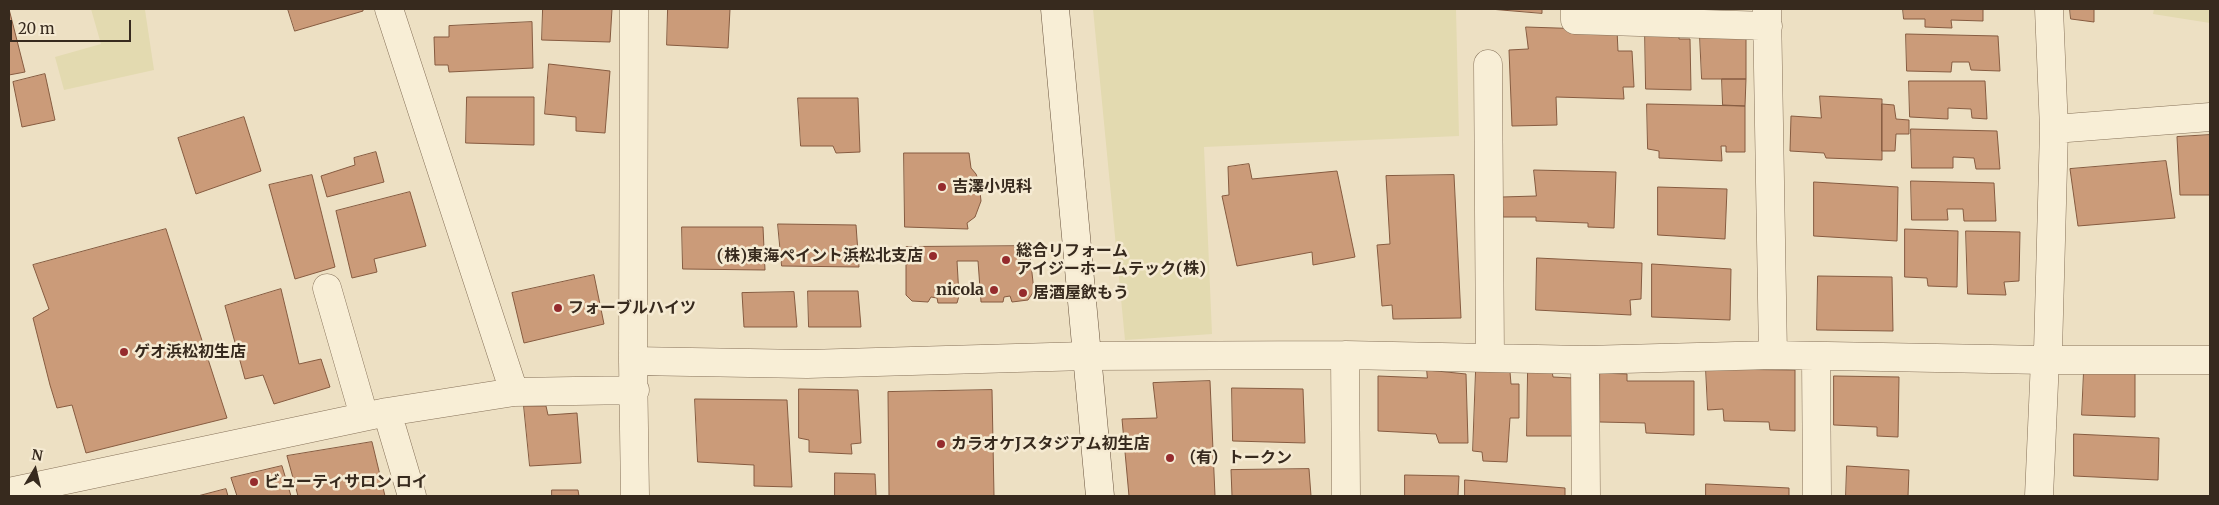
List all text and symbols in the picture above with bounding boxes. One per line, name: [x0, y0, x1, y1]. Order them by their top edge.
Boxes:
scale bar: [12, 10, 134, 42]
text: 20 m: [18, 19, 55, 38]
place label: 吉澤小児科: [952, 177, 1032, 197]
marker: 吉澤小児科: [936, 181, 948, 193]
place label: 総合リフォーム アイジーホームテック(株): [1016, 241, 1206, 279]
place label: (株)東海ペイント浜松北支店: [717, 246, 923, 266]
marker: (株)東海ペイント浜松北支店: [927, 250, 939, 262]
marker: 総合リフォーム アイジーホームテック(株): [1000, 254, 1012, 266]
place label: nicola: [936, 280, 984, 300]
place label: 居酒屋飲もう: [1033, 283, 1129, 303]
marker: nicola: [988, 284, 1000, 296]
marker: 居酒屋飲もう: [1017, 287, 1029, 299]
place label: フォーブルハイツ: [568, 298, 696, 318]
marker: フォーブルハイツ: [552, 302, 564, 314]
place label: ゲオ浜松初生店: [134, 342, 246, 362]
marker: ゲオ浜松初生店: [118, 346, 130, 358]
place label: カラオケJスタジアム初生店: [951, 434, 1149, 454]
marker: カラオケJスタジアム初生店: [935, 438, 947, 450]
north arrow: [10, 445, 60, 495]
text: N: [30, 445, 44, 465]
place label: （有）トークン: [1180, 448, 1292, 468]
marker: （有）トークン: [1164, 452, 1176, 464]
place label: ビューティサロン ロイ: [264, 472, 428, 492]
marker: ビューティサロン ロイ: [248, 476, 260, 488]

